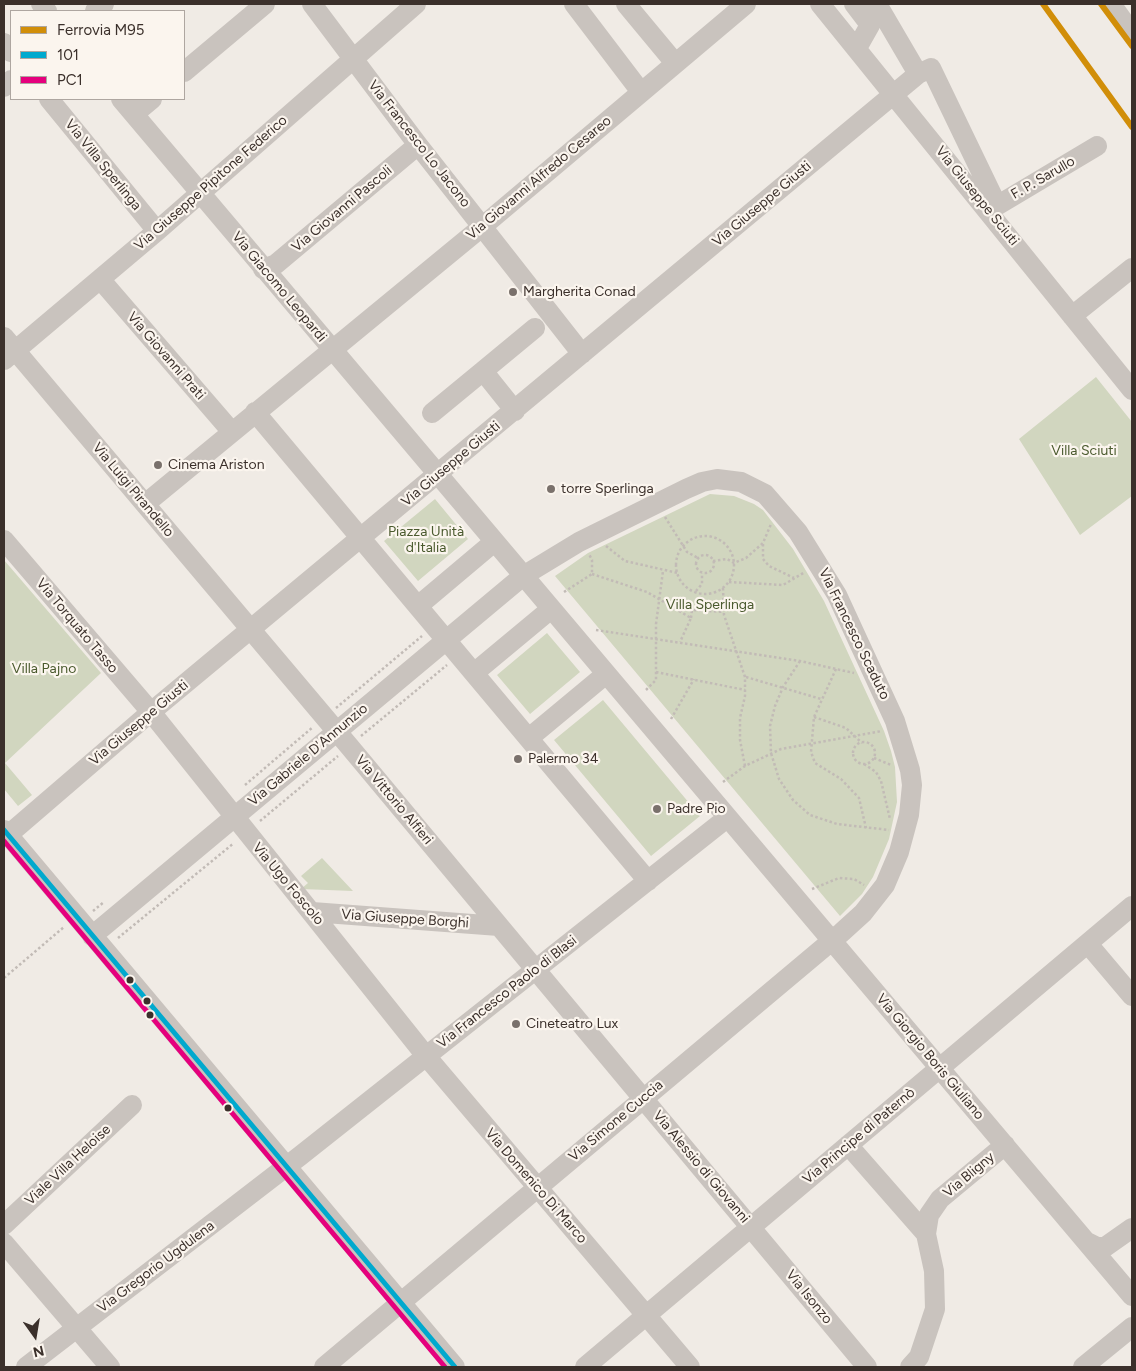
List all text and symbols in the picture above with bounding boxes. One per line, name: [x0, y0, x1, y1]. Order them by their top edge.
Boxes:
legend: [10, 10, 185, 100]
text: Ferrovia M95: [57, 21, 144, 39]
text: 101: [57, 46, 79, 64]
text: PC1: [57, 71, 83, 89]
street label: Via Francesco Lo Jacono: [364, 77, 474, 211]
street label: Via Giuseppe Pipitone Federico: [131, 112, 291, 254]
street label: Via Giovanni Alfredo Cesareo: [463, 113, 615, 243]
street label: Via Villa Sperlinga: [61, 116, 145, 214]
street label: Via Giuseppe Sciuti: [932, 143, 1022, 249]
street label: F. P. Sarullo: [1008, 153, 1078, 203]
street label: Via Giuseppe Giusti: [709, 158, 815, 250]
street label: Via Giovanni Pascoli: [288, 162, 396, 256]
street label: Via Giacomo Leopardi: [228, 229, 330, 345]
place label: Margherita Conad: [523, 284, 636, 300]
marker: Margherita Conad: [507, 286, 519, 298]
street label: Via Giovanni Prati: [123, 309, 209, 403]
street label: Via Giuseppe Giusti: [398, 418, 504, 510]
street label: Via Luigi Pirandello: [89, 439, 177, 541]
park label: Villa Sciuti: [1051, 443, 1117, 459]
place label: Cinema Ariston: [168, 457, 264, 473]
marker: Cinema Ariston: [152, 459, 164, 471]
place label: torre Sperlinga: [561, 481, 654, 497]
marker: torre Sperlinga: [545, 483, 557, 495]
park label: Piazza Unità d'Italia: [388, 524, 464, 556]
street label: Via Francesco Scaduto: [815, 565, 893, 703]
street label: Via Torquato Tasso: [33, 575, 121, 677]
park label: Villa Sperlinga: [666, 597, 754, 613]
park label: Villa Pajno: [12, 661, 76, 677]
street label: Via Giuseppe Giusti: [86, 677, 192, 769]
street label: Via Gabriele D'Annunzio: [245, 700, 371, 810]
place label: Palermo 34: [528, 751, 598, 767]
street label: Via Vittorio Alfieri: [352, 752, 436, 848]
marker: Palermo 34: [512, 753, 524, 765]
place label: Padre Pio: [667, 801, 726, 817]
marker: Padre Pio: [651, 803, 663, 815]
street label: Via Ugo Foscolo: [249, 839, 327, 929]
street label: Via Giuseppe Borghi: [341, 906, 469, 932]
street label: Via Francesco Paolo di Blasi: [434, 932, 580, 1052]
unlabelled marker: [125, 975, 135, 985]
street label: Via Giorgio Boris Giuliano: [872, 991, 988, 1123]
unlabelled marker: [142, 996, 152, 1006]
unlabelled marker: [145, 1010, 155, 1020]
place label: Cineteatro Lux: [526, 1016, 618, 1032]
marker: Cineteatro Lux: [510, 1018, 522, 1030]
street label: Via Simone Cuccia: [565, 1077, 667, 1165]
street label: Via Principe di Paternò: [800, 1084, 918, 1188]
unlabelled marker: [223, 1103, 233, 1113]
street label: Via Alessio di Giovanni: [649, 1107, 753, 1227]
street label: Viale Villa Heloise: [22, 1121, 114, 1209]
street label: Via Domenico Di Marco: [481, 1125, 591, 1247]
street label: Via Bligny: [940, 1149, 998, 1201]
street label: Via Gregorio Ugdulena: [94, 1217, 218, 1317]
street label: Via Isonzo: [782, 1267, 836, 1327]
north arrow: [10, 1311, 60, 1361]
text: N: [31, 1342, 46, 1361]

